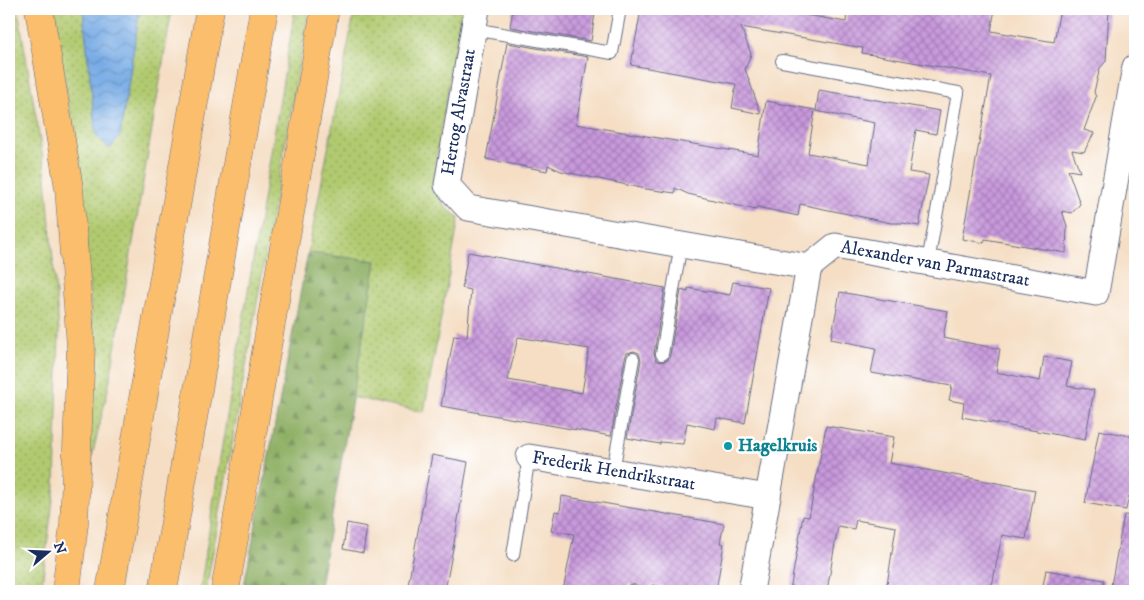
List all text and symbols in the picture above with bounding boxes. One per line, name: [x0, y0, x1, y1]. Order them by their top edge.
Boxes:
street label: Hertog Alvastraat: [437, 47, 481, 177]
street label: Alexander van Parmastraat: [839, 236, 1032, 292]
place label: Hagelkruis: [738, 435, 817, 457]
marker: Hagelkruis: [722, 440, 734, 452]
street label: Frederik Hendrikstraat: [530, 447, 697, 496]
north arrow: [22, 528, 72, 578]
text: N: [49, 540, 70, 557]

